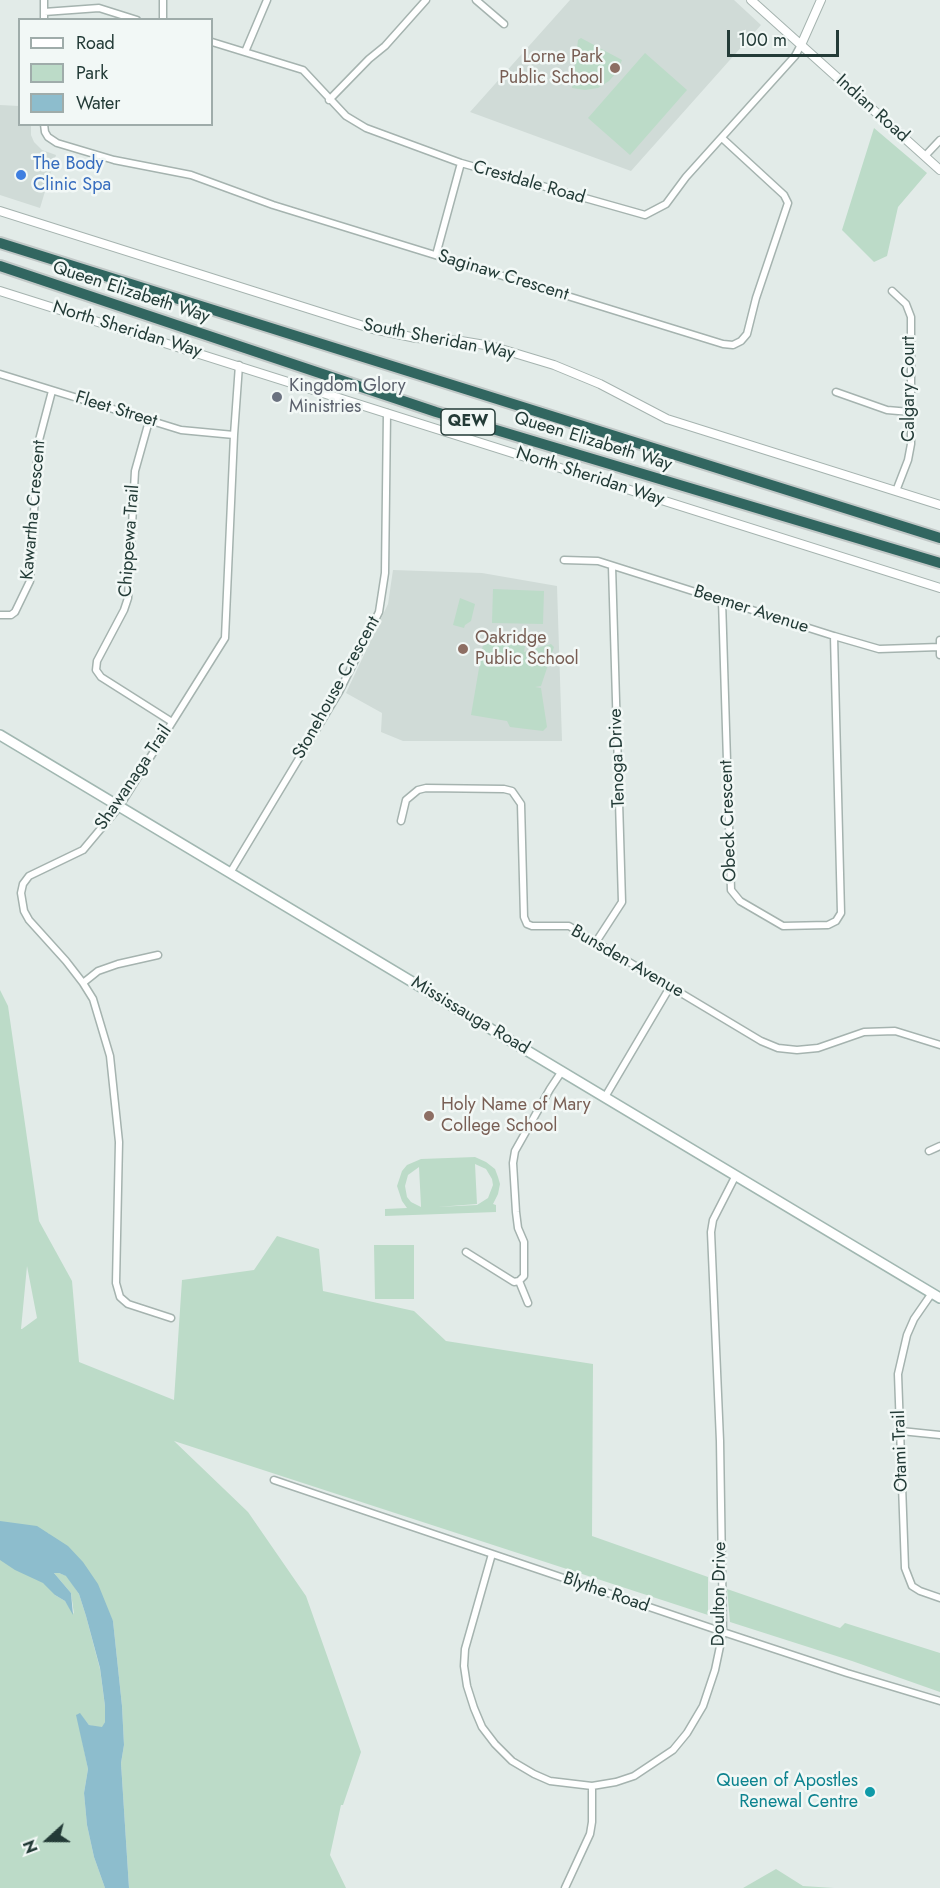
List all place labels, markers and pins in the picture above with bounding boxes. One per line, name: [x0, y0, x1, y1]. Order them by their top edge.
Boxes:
place label: Lorne Park Public School: [499, 47, 603, 90]
marker: Lorne Park Public School: [608, 61, 622, 75]
place label: The Body Clinic Spa: [33, 154, 111, 196]
marker: The Body Clinic Spa: [14, 168, 28, 182]
place label: Kingdom Glory Ministries: [289, 376, 406, 418]
marker: Kingdom Glory Ministries: [270, 390, 284, 404]
place label: Oakridge Public School: [475, 628, 579, 670]
marker: Oakridge Public School: [456, 642, 470, 656]
place label: Holy Name of Mary College School: [441, 1095, 591, 1138]
marker: Holy Name of Mary College School: [422, 1109, 436, 1123]
place label: Queen of Apostles Renewal Centre: [716, 1771, 858, 1814]
marker: Queen of Apostles Renewal Centre: [863, 1785, 877, 1799]

